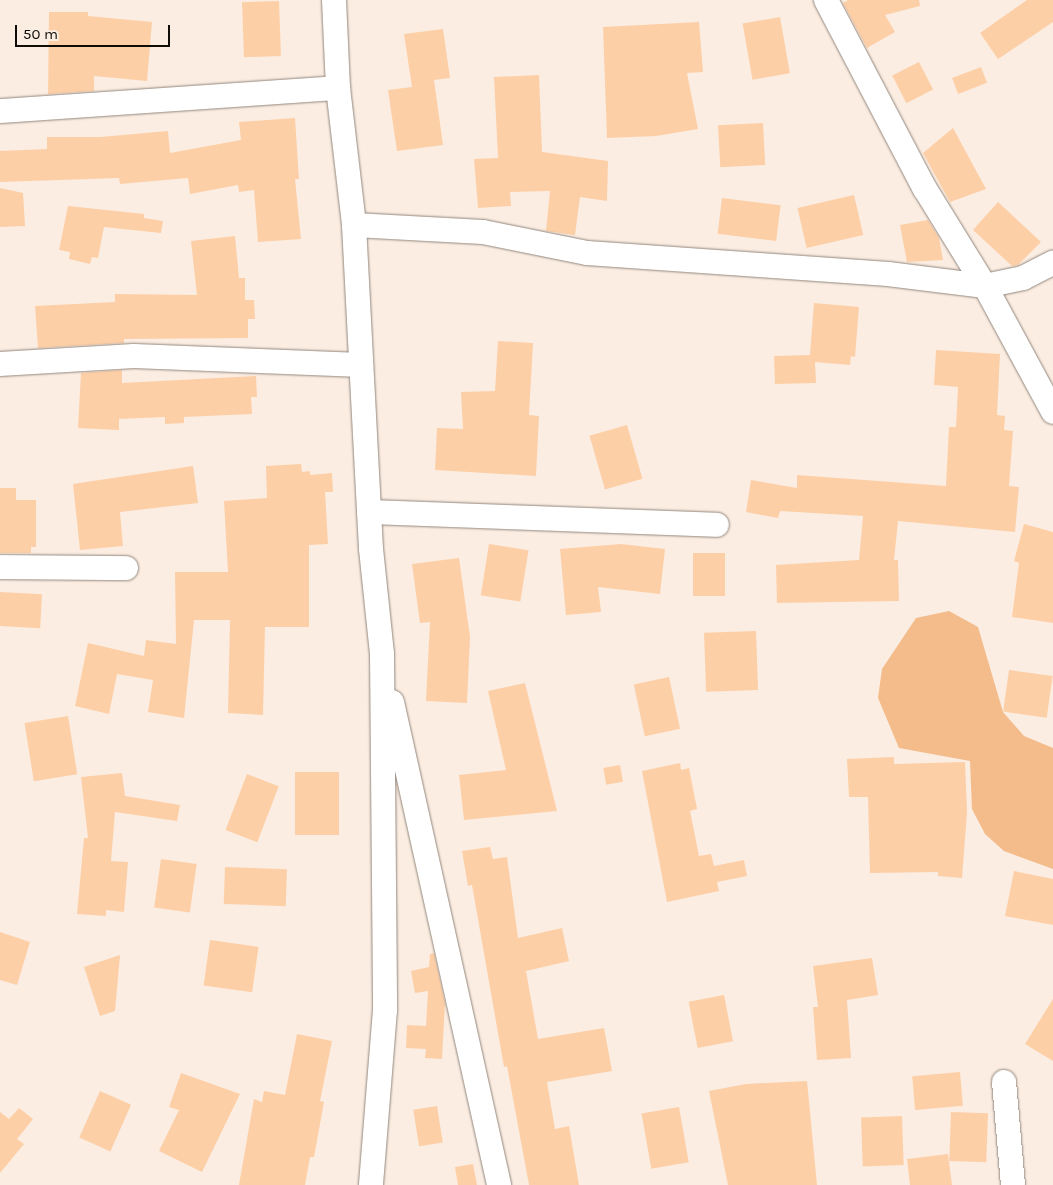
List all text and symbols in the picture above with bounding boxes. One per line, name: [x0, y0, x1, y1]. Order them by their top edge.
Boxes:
scale bar: [18, 15, 172, 47]
text: 50 m: [23, 25, 58, 43]

